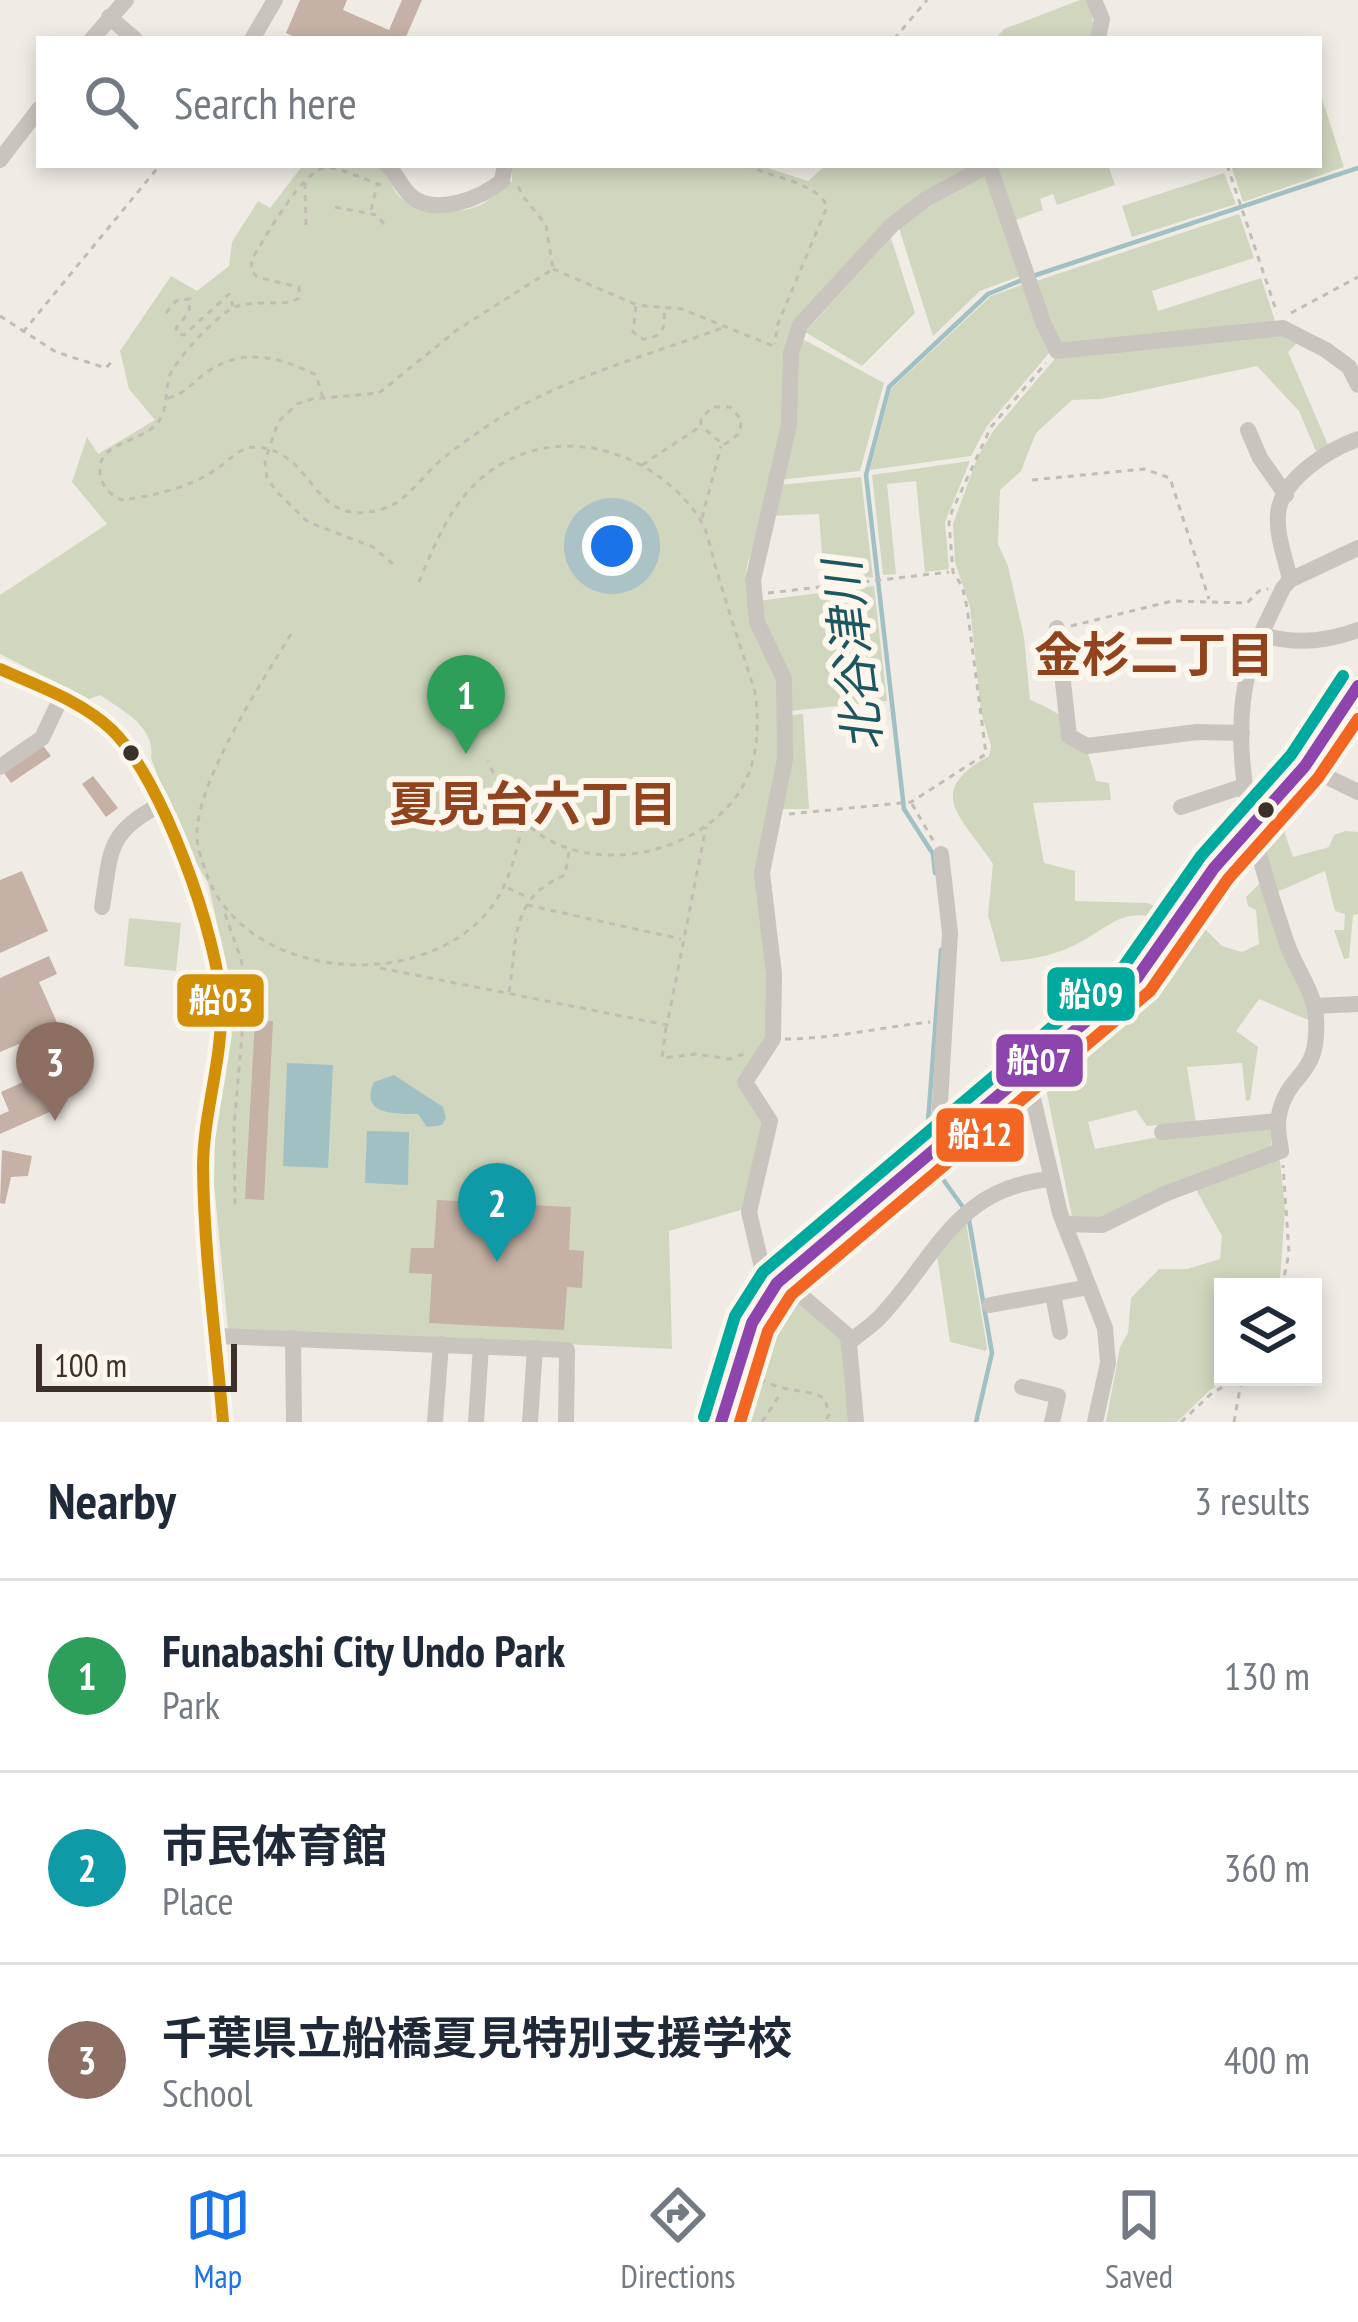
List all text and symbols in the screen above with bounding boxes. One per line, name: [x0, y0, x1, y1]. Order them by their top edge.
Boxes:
search box: [36, 36, 1322, 168]
icon: search: [78, 69, 144, 135]
text: Search here: [174, 73, 357, 131]
your location: [582, 516, 642, 576]
water label: 北谷津川: [809, 552, 894, 755]
district label: 金杉二丁目: [1034, 623, 1274, 685]
pin: 1: [427, 655, 505, 754]
unlabelled marker: [120, 742, 142, 764]
district label: 夏見台六丁目: [389, 772, 677, 834]
unlabelled marker: [1255, 799, 1277, 821]
line badge: 船09: [1045, 965, 1137, 1023]
line badge: 船03: [175, 972, 266, 1029]
text: 船09: [1059, 972, 1123, 1015]
text: 船03: [189, 978, 253, 1021]
pin: 3: [16, 1022, 94, 1121]
line badge: 船07: [994, 1032, 1085, 1089]
text: 船07: [1007, 1038, 1071, 1081]
line badge: 船12: [934, 1106, 1026, 1164]
text: 船12: [948, 1112, 1012, 1155]
pin: 2: [458, 1163, 536, 1262]
map controls: [1214, 1278, 1322, 1386]
button: layers: [1214, 1278, 1322, 1386]
scale bar: [36, 1338, 237, 1391]
text: 100 m: [54, 1343, 127, 1386]
text: Nearby: [48, 1467, 176, 1533]
text: 3 results: [1194, 1475, 1310, 1526]
text: Funabashi City Undo Park: [162, 1621, 565, 1679]
text: 1: [78, 1650, 96, 1701]
text: 130 m: [1224, 1650, 1310, 1701]
text: Park: [162, 1679, 220, 1730]
text: 市民体育館: [162, 1816, 387, 1874]
text: 2: [78, 1842, 96, 1893]
text: 360 m: [1224, 1842, 1310, 1893]
text: Place: [162, 1875, 234, 1926]
text: 千葉県立船橋夏見特別支援学校: [162, 2008, 792, 2066]
text: 3: [78, 2034, 96, 2085]
text: 400 m: [1224, 2034, 1310, 2085]
text: School: [162, 2067, 253, 2118]
tab: Map: [185, 2182, 251, 2297]
tab: Directions: [621, 2182, 735, 2297]
tab: Saved: [1105, 2182, 1173, 2297]

